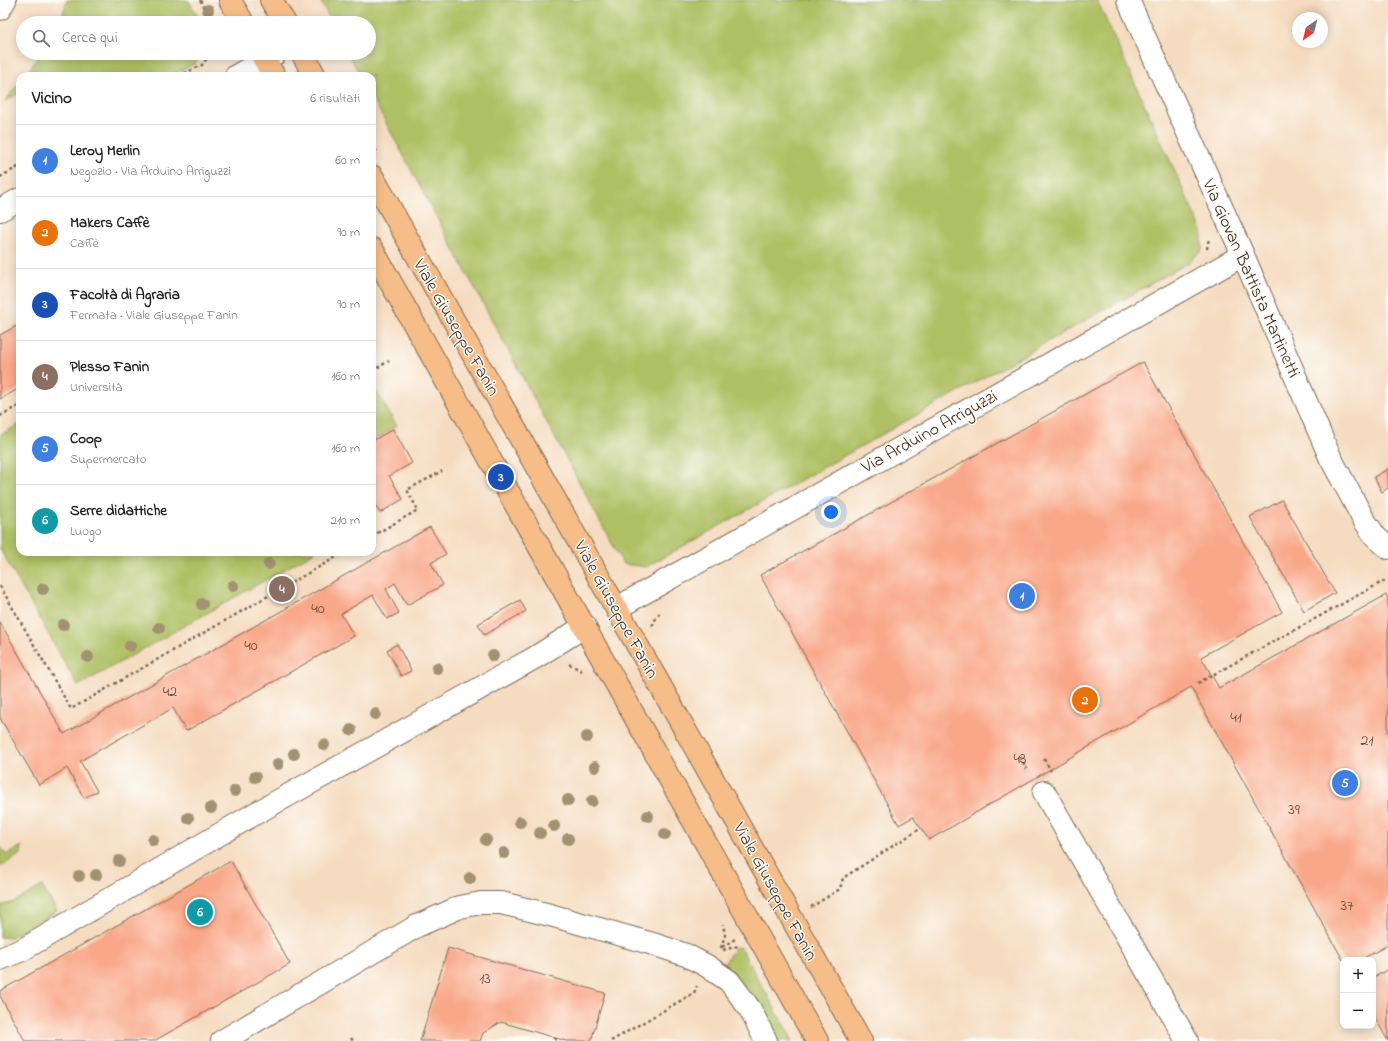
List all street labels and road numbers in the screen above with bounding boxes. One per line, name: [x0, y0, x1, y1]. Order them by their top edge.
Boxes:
street label: Via Giovan Battista Martinetti: [1194, 174, 1306, 382]
street label: Viale Giuseppe Fanin: [405, 254, 505, 401]
street label: Via Arduino Arriguzzi: [856, 385, 1003, 482]
street label: Viale Giuseppe Fanin: [566, 535, 664, 684]
street label: Viale Giuseppe Fanin: [725, 817, 823, 966]

